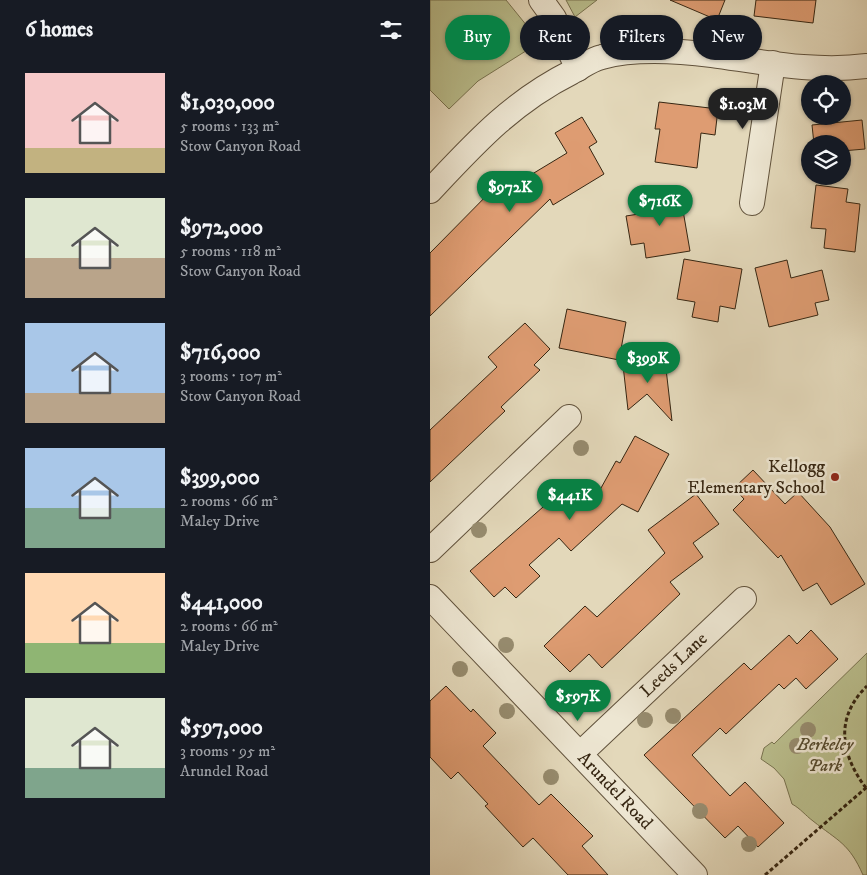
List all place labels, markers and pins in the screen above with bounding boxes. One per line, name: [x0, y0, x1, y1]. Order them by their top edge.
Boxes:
pin: $1.03M: [702, 88, 784, 130]
pin: $972K: [475, 170, 545, 213]
pin: $716K: [625, 184, 695, 227]
pin: $399K: [613, 342, 683, 384]
place label: Kellogg Elementary School: [687, 456, 826, 499]
marker: Kellogg Elementary School: [829, 471, 841, 483]
pin: $441K: [535, 478, 605, 521]
pin: $597K: [543, 680, 613, 722]

